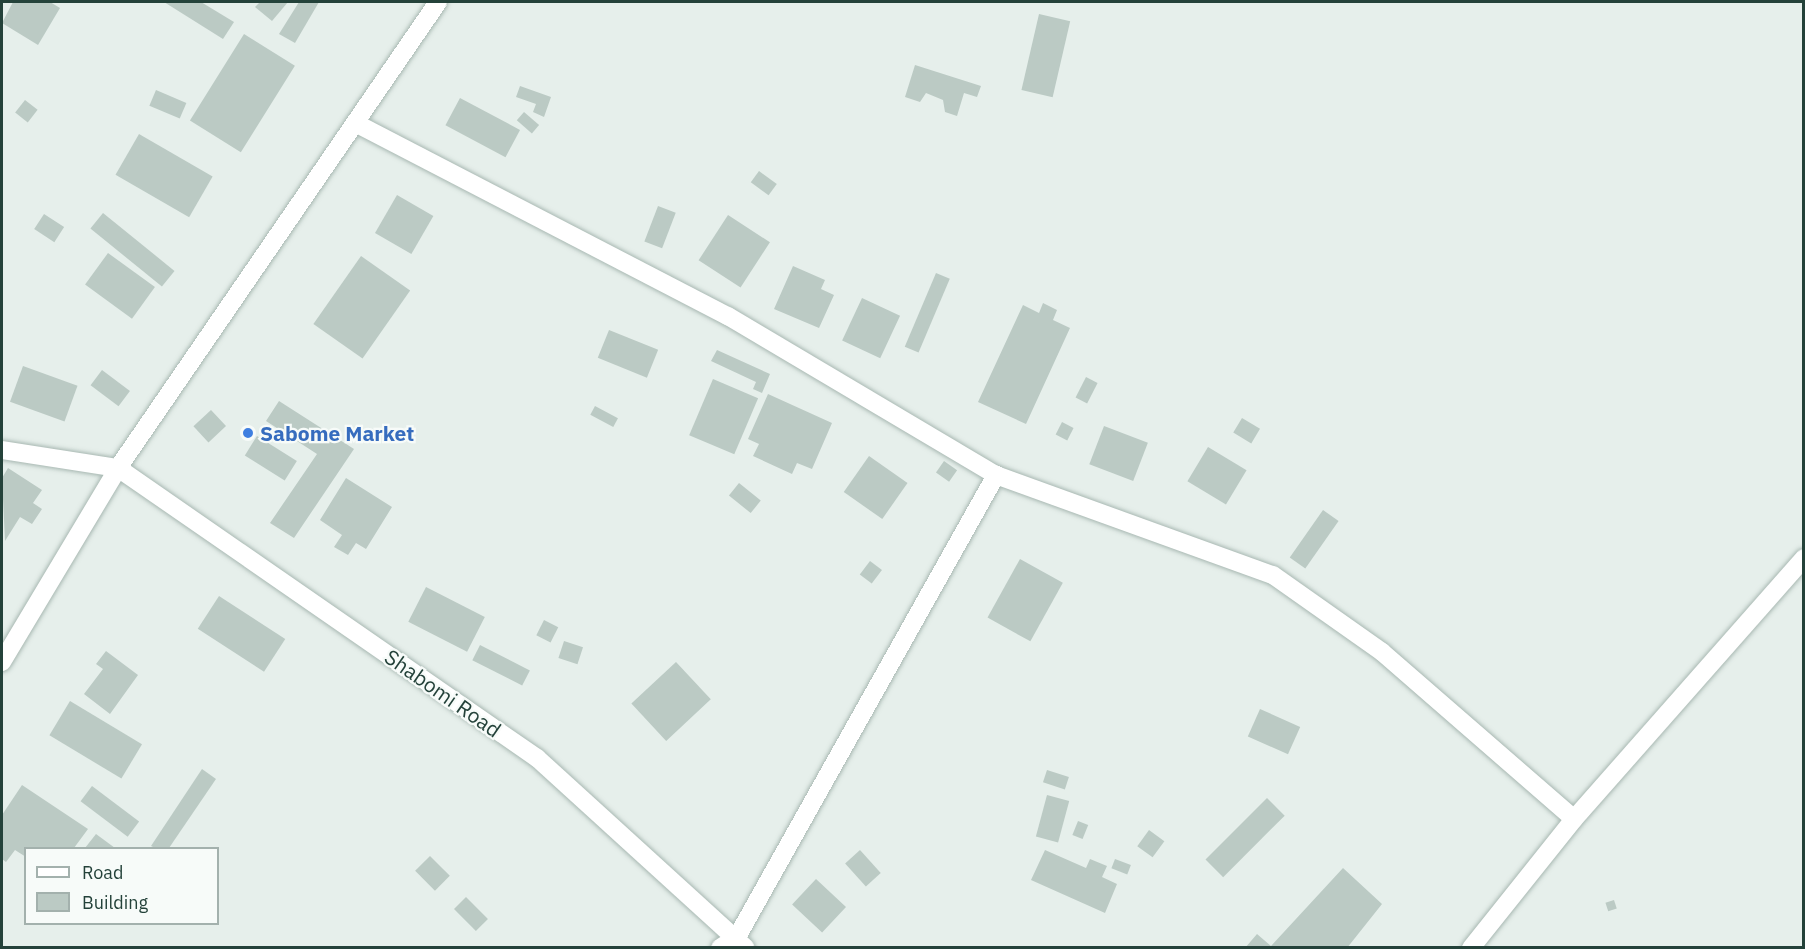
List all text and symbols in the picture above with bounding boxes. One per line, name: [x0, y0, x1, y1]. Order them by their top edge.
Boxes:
place label: Sabome Market: [260, 420, 414, 446]
marker: Sabome Market: [241, 426, 255, 440]
street label: Shabomi Road: [380, 644, 506, 742]
legend: [24, 847, 219, 925]
text: Road: [82, 861, 123, 884]
text: Building: [82, 891, 148, 914]

